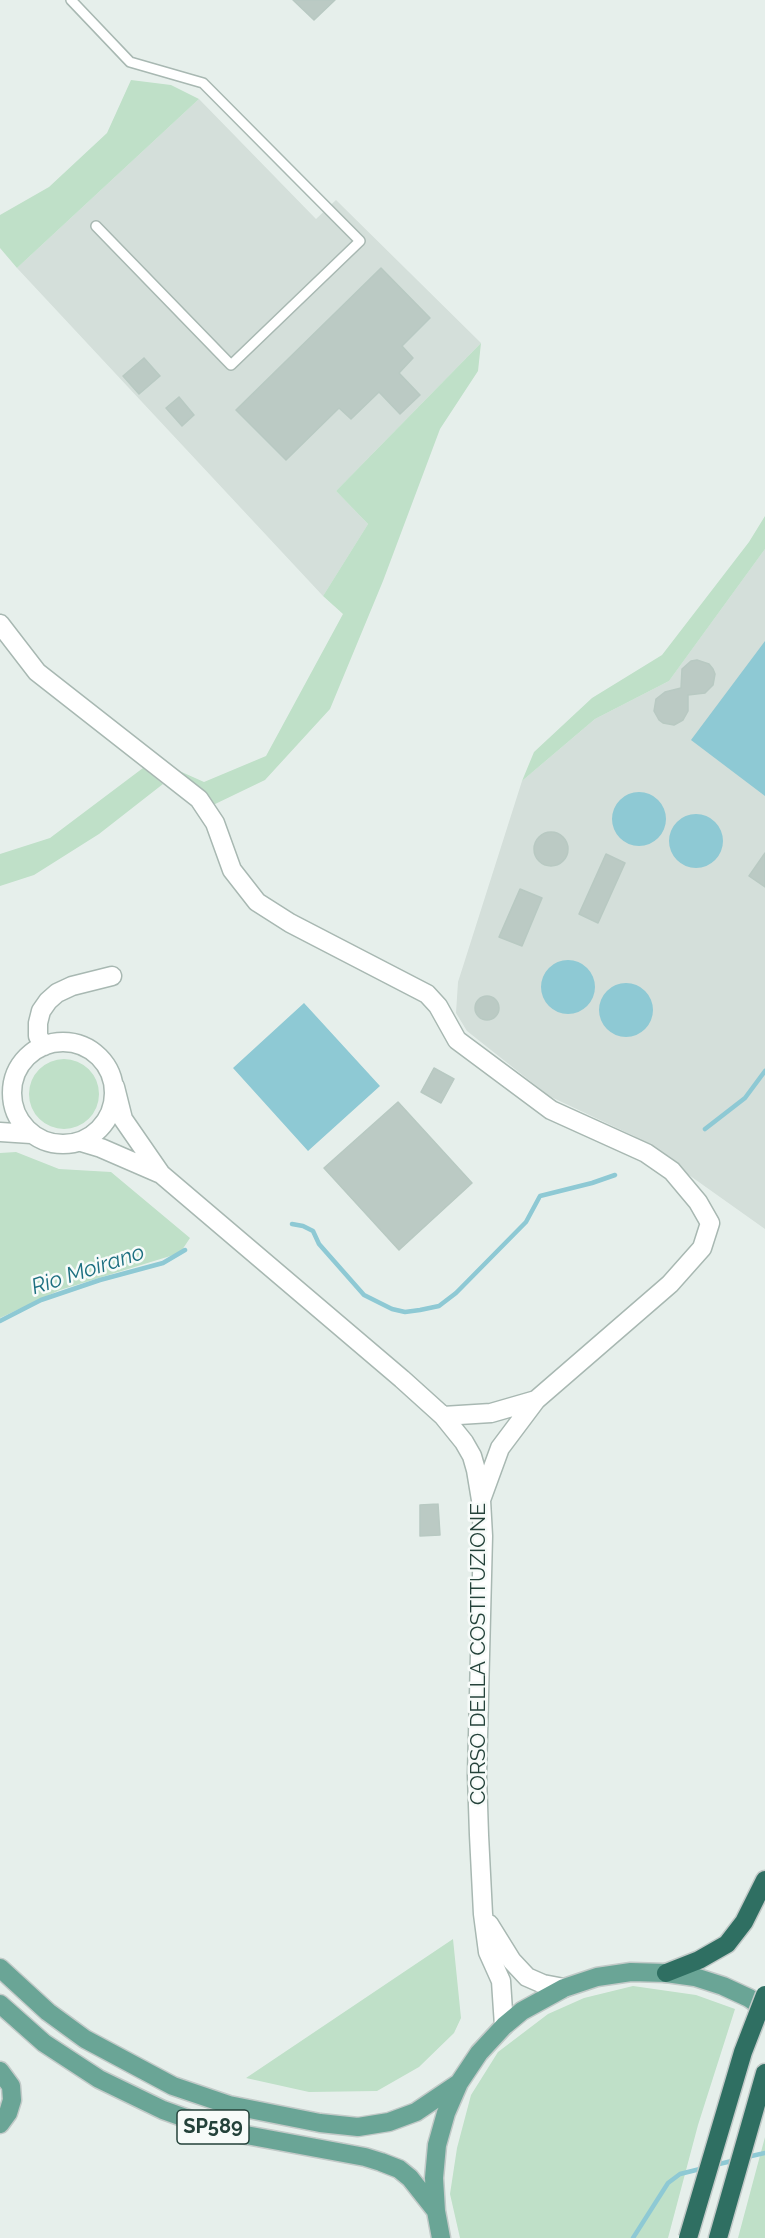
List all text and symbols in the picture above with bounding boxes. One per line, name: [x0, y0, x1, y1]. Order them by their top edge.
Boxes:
water label: Rio Moirano: [28, 1239, 148, 1301]
street label: CORSO DELLA COSTITUZIONE: [466, 1503, 492, 1805]
road number: SP589: [177, 2110, 249, 2144]

